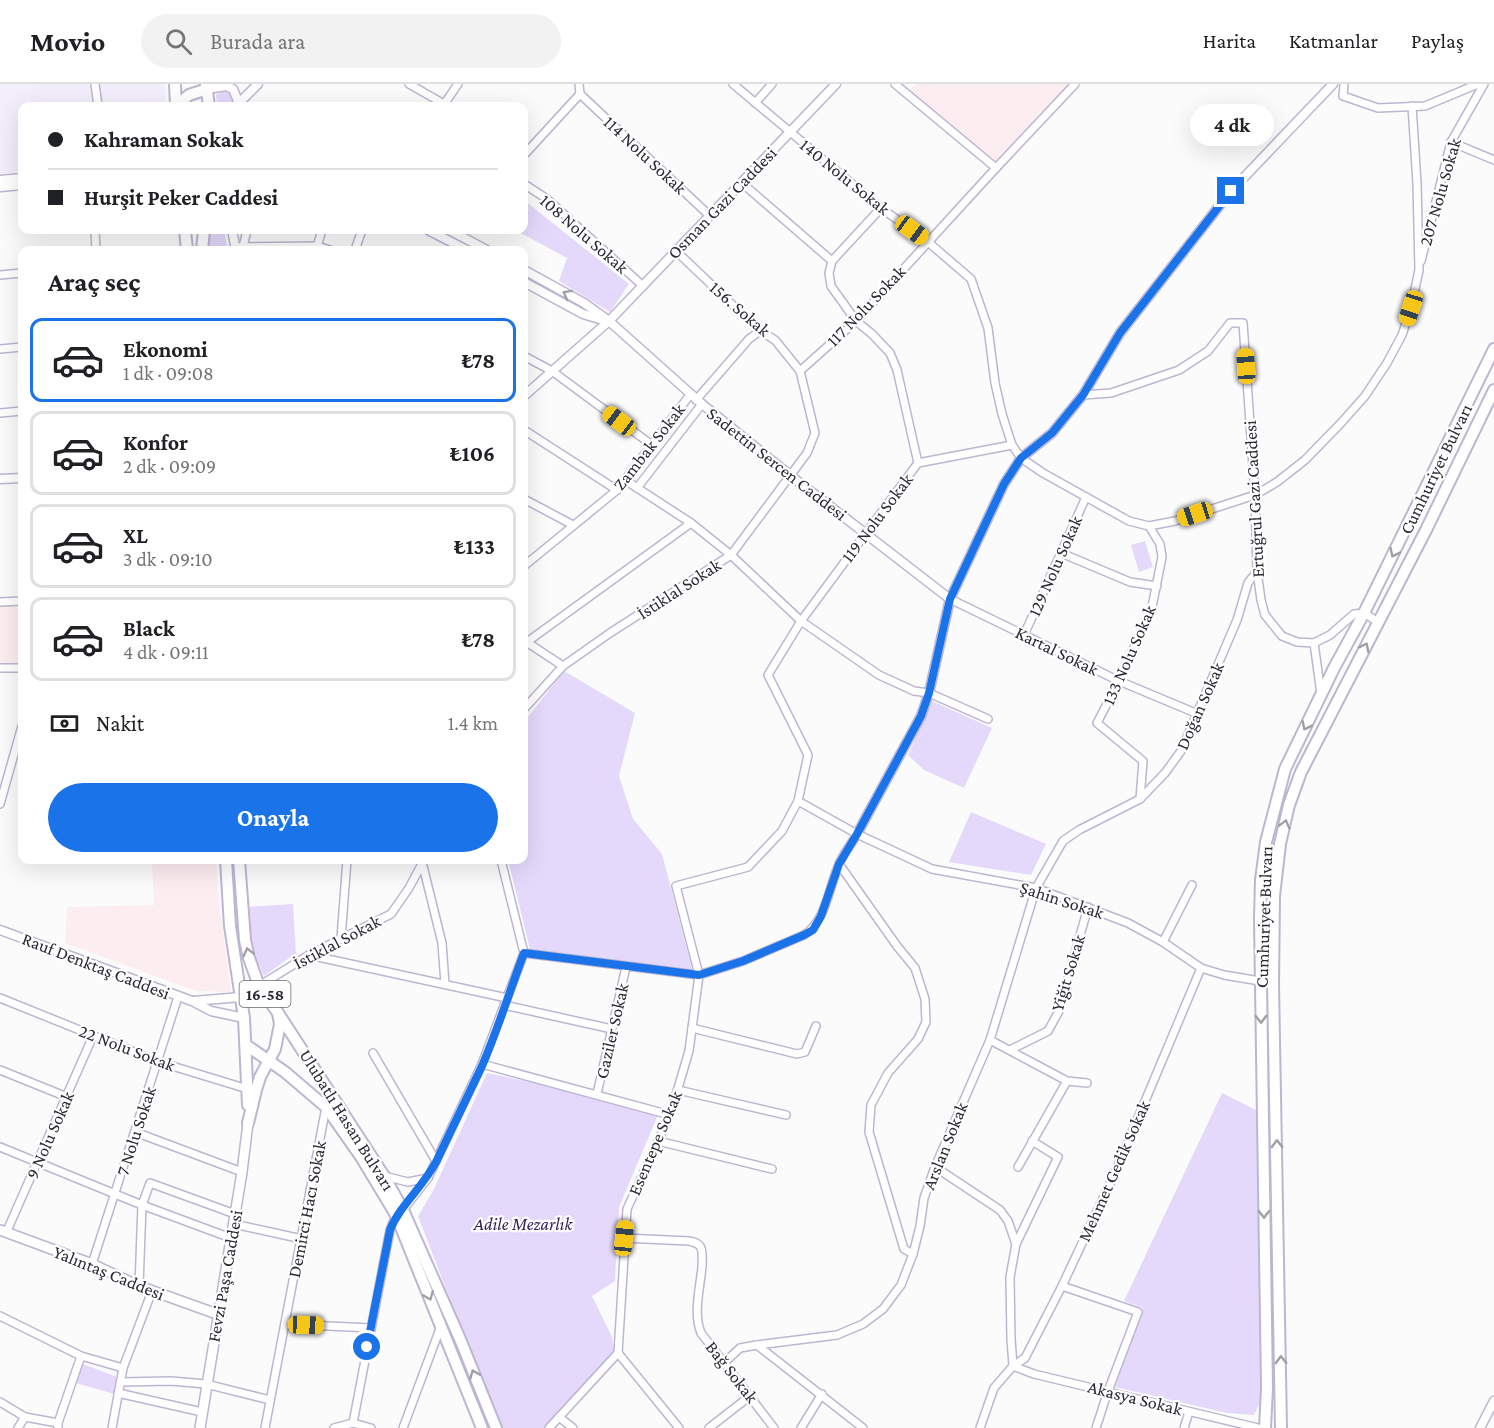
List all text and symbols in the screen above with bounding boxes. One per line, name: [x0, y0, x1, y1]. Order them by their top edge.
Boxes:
search box: [141, 14, 561, 68]
icon: search: [162, 25, 195, 58]
text: Movio: [30, 26, 105, 57]
text: Burada ara: [210, 29, 305, 54]
text: Harita: [1203, 29, 1256, 53]
text: Katmanlar: [1289, 29, 1378, 53]
text: Paylaş: [1411, 29, 1464, 53]
callout: 4 dk: [1189, 104, 1273, 146]
street label: 114 Nolu Sokak: [600, 112, 691, 199]
text: 4 dk: [1214, 114, 1250, 136]
text: Kahraman Sokak: [84, 127, 243, 152]
street label: 140 Nolu Sokak: [796, 135, 894, 220]
street label: 207 Nolu Sokak: [1415, 135, 1465, 248]
street label: Osman Gazi Caddesi: [663, 143, 781, 263]
route end: [1217, 177, 1244, 204]
text: Hurşit Peker Caddesi: [84, 185, 278, 210]
street label: 108 Nolu Sokak: [536, 190, 632, 278]
car: [892, 212, 932, 248]
street label: 117 Nolu Sokak: [822, 261, 910, 351]
text: Araç seç: [48, 267, 140, 297]
street label: 156. Sokak: [706, 277, 775, 341]
car: [1397, 288, 1425, 328]
one-way arrow: [563, 290, 573, 301]
icon: car: [51, 333, 105, 387]
text: Ekonomi: [123, 337, 208, 362]
car: [1236, 347, 1256, 385]
text: ₺78: [462, 348, 495, 373]
text: 1 dk · 09:08: [123, 362, 214, 384]
street label: Zambak Sokak: [609, 399, 689, 494]
street label: Cumhuriyet Bulvarı: [1396, 401, 1476, 537]
car: [599, 403, 639, 439]
street label: Sadettin Sercen Caddesi: [703, 403, 851, 525]
street label: Ertuğrul Gazi Caddesi: [1240, 420, 1268, 578]
icon: car: [51, 426, 105, 480]
text: Konfor: [123, 430, 188, 455]
text: ₺106: [450, 441, 495, 466]
text: 2 dk · 09:09: [123, 455, 216, 477]
street label: 119 Nolu Sokak: [837, 470, 917, 566]
car: [1175, 500, 1215, 528]
street label: 129 Nolu Sokak: [1024, 512, 1086, 619]
icon: car: [51, 519, 105, 573]
text: XL: [123, 523, 148, 548]
text: ₺133: [454, 534, 495, 559]
one-way arrow: [1390, 546, 1402, 557]
text: 3 dk · 09:10: [123, 548, 213, 570]
street label: İstiklal Sokak: [633, 554, 725, 623]
street label: 133 Nolu Sokak: [1098, 601, 1160, 708]
icon: car: [51, 612, 105, 666]
text: Black: [123, 616, 175, 641]
street label: Kartal Sokak: [1012, 622, 1102, 680]
text: ₺78: [462, 627, 495, 652]
text: 4 dk · 09:11: [123, 641, 209, 663]
one-way arrow: [1358, 643, 1369, 653]
street label: Doğan Sokak: [1172, 659, 1228, 753]
icon: cash: [48, 707, 81, 740]
text: Nakit: [96, 711, 144, 736]
text: 1.4 km: [448, 712, 498, 734]
one-way arrow: [1302, 720, 1313, 731]
button: Onayla: [48, 783, 498, 852]
one-way arrow: [1277, 819, 1290, 829]
street label: Cumhuriyet Bulvarı: [1252, 845, 1276, 988]
street label: Şahin Sokak: [1018, 877, 1107, 923]
street label: İstiklal Sokak: [290, 911, 384, 973]
street label: Rauf Denktaş Caddesi: [19, 929, 173, 1004]
street label: Yiğit Sokak: [1047, 932, 1089, 1014]
one-way arrow: [243, 948, 255, 958]
road number: 16-58: [240, 981, 290, 1007]
street label: Gaziler Sokak: [591, 981, 633, 1081]
one-way arrow: [1255, 1014, 1267, 1023]
street label: 22 Nolu Sokak: [76, 1020, 178, 1076]
street label: Ulubatlı Hasan Bulvarı: [295, 1046, 399, 1194]
street label: 7 Nolu Sokak: [112, 1083, 160, 1178]
street label: Esentepe Sokak: [624, 1087, 686, 1198]
street label: 9 Nolu Sokak: [22, 1088, 78, 1182]
street label: Mehmet Gedik Sokak: [1074, 1097, 1154, 1245]
street label: Arslan Sokak: [918, 1099, 972, 1193]
street label: Demirci Hacı Sokak: [284, 1138, 330, 1279]
one-way arrow: [1271, 1140, 1283, 1149]
street label: Fevzi Paşa Caddesi: [204, 1208, 247, 1344]
one-way arrow: [1258, 1209, 1270, 1218]
park label: Adile Mezarlık: [473, 1214, 573, 1234]
car: [613, 1219, 635, 1257]
street label: Yalıntaş Caddesi: [51, 1242, 168, 1304]
one-way arrow: [422, 1290, 434, 1301]
car: [288, 1315, 324, 1335]
route start: [353, 1333, 380, 1360]
street label: Bağ Sokak: [702, 1337, 763, 1407]
one-way arrow: [1274, 1356, 1287, 1365]
one-way arrow: [469, 1369, 481, 1380]
street label: Akasya Sokak: [1086, 1377, 1185, 1419]

